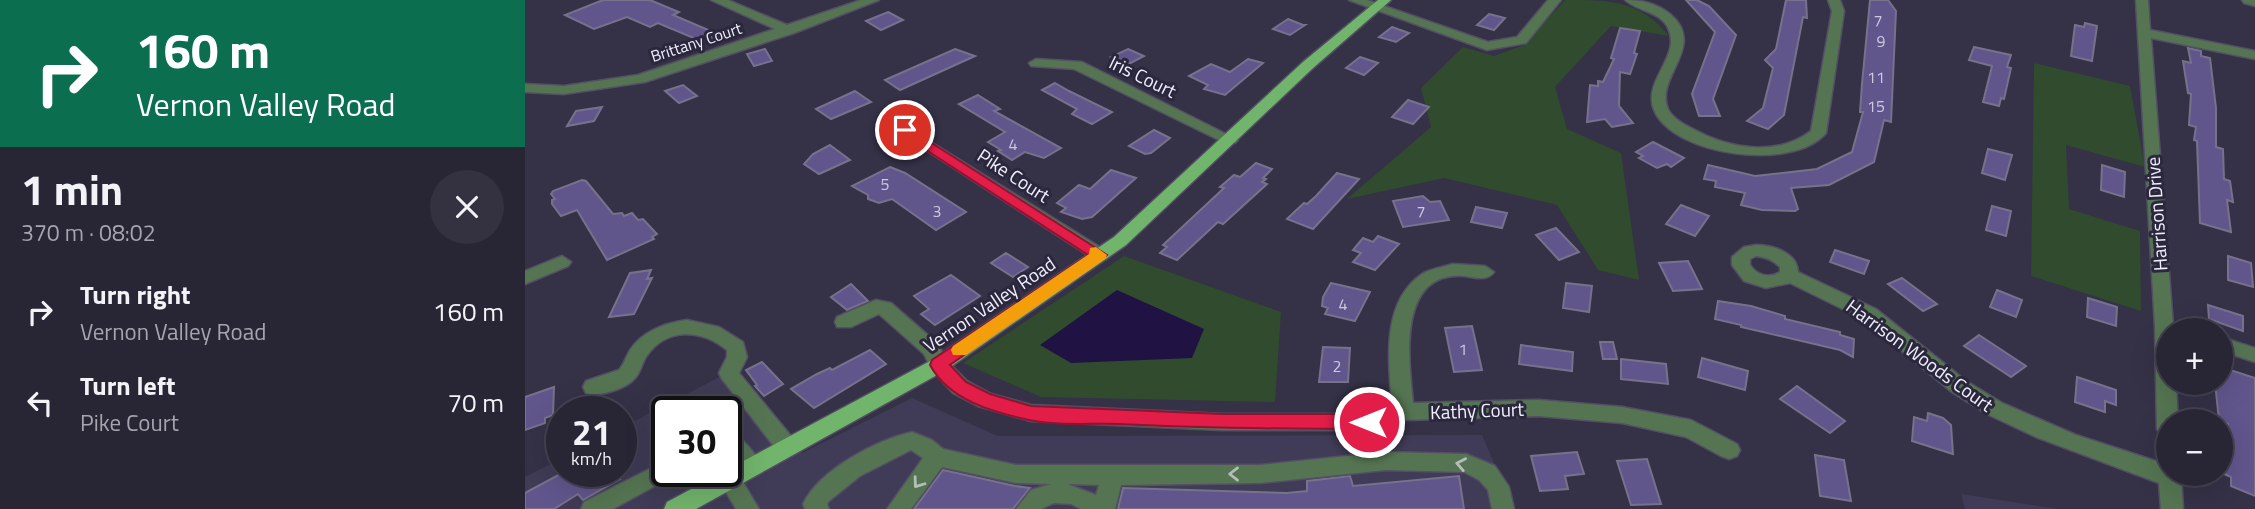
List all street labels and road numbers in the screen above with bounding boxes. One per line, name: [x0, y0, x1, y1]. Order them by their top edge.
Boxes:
street label: Brittany Court: [647, 16, 745, 68]
street label: Iris Court: [1104, 47, 1182, 105]
street label: Pike Court: [972, 141, 1056, 210]
street label: Harrison Drive: [2138, 156, 2174, 272]
street label: Vernon Valley Road: [917, 249, 1061, 359]
street label: Harrison Woods Court: [1840, 292, 2000, 419]
street label: Kathy Court: [1430, 394, 1525, 426]

